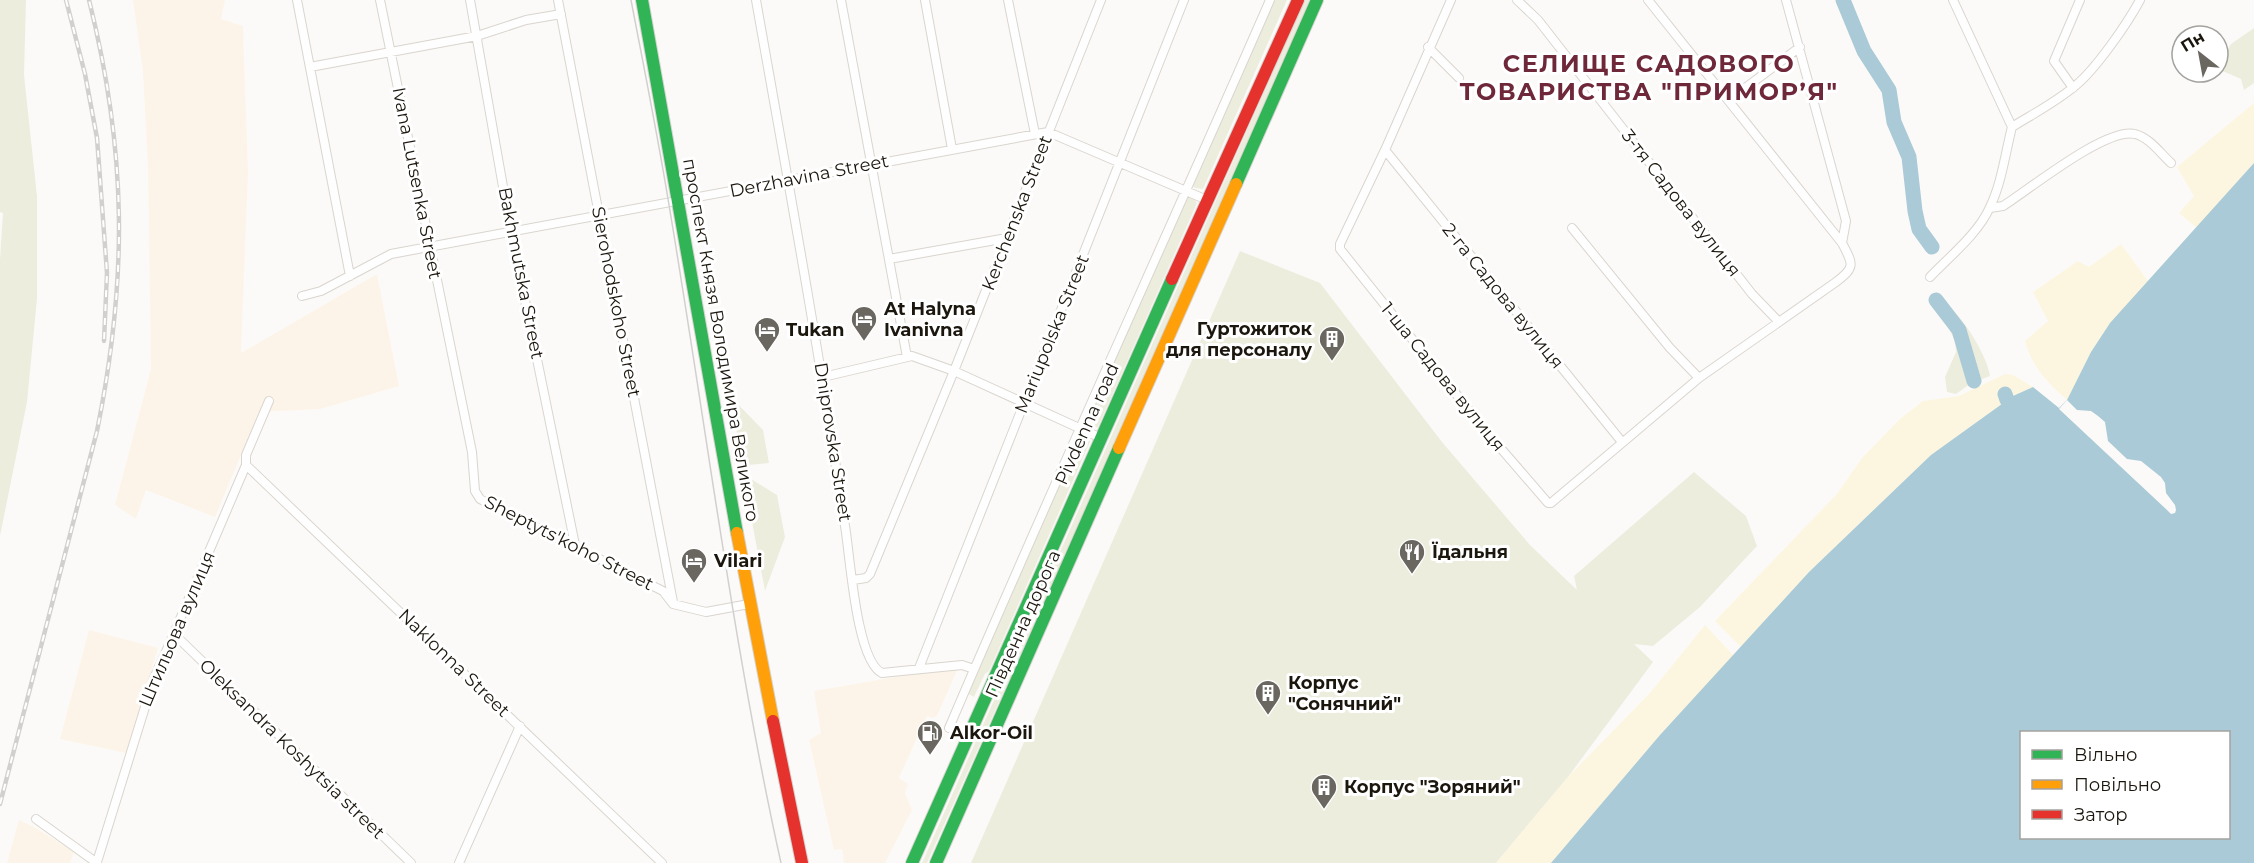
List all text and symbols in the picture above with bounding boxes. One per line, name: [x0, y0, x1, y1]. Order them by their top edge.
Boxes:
north arrow: [2170, 24, 2230, 84]
text: Пн: [2177, 27, 2208, 56]
district label: СЕЛИЩЕ САДОВОГО ТОВАРИСТВА "ПРИМОР’Я": [1459, 49, 1839, 106]
street label: Ivana Lutsenka Street: [388, 85, 446, 281]
street label: 3-тя Садова вулиця: [1617, 125, 1745, 281]
street label: Kerchenska Street: [977, 132, 1057, 294]
street label: Derzhavina Street: [728, 150, 890, 202]
street label: проспект Князя Володимира Великого: [678, 157, 764, 523]
street label: Bakhmutska Street: [494, 185, 548, 361]
street label: Sierohodskoho Street: [587, 205, 645, 399]
street label: 2-га Садова вулиця: [1438, 219, 1568, 373]
street label: Mariupolska Street: [1010, 251, 1094, 417]
place label: At Halyna Ivanivna: [883, 298, 976, 341]
street label: 1-ша Садова вулиця: [1376, 298, 1510, 456]
hotel icon: At Halyna Ivanivna: [849, 304, 879, 342]
hotel icon: Tukan: [752, 315, 782, 353]
place label: Гуртожиток для персоналу: [1166, 318, 1313, 361]
place label: Tukan: [786, 319, 844, 341]
building icon: Гуртожиток для персоналу: [1317, 324, 1347, 362]
street label: Pivdenna road: [1050, 360, 1124, 488]
street label: Dniprovska Street: [810, 361, 856, 523]
street label: Sheptyts'koho Street: [481, 491, 657, 595]
restaurant icon: Їдальня: [1397, 537, 1427, 575]
place label: Їдальня: [1431, 541, 1508, 563]
hotel icon: Vilari: [679, 546, 709, 584]
street label: Південна дорога: [981, 547, 1065, 701]
street label: Штильова вулиця: [134, 548, 220, 710]
place label: Vilari: [713, 550, 762, 572]
street label: Naklonna Street: [394, 604, 514, 722]
street label: Oleksandra Koshytsia street: [195, 654, 389, 844]
place label: Корпус "Сонячний": [1288, 672, 1401, 715]
building icon: Корпус "Сонячний": [1253, 678, 1283, 716]
fuel station icon: Alkor-Oil: [915, 718, 945, 756]
place label: Alkor-Oil: [949, 722, 1033, 744]
legend: [2020, 731, 2230, 839]
text: Вільно: [2074, 744, 2138, 766]
building icon: Корпус "Зоряний": [1309, 772, 1339, 810]
text: Повільно: [2074, 774, 2161, 796]
place label: Корпус "Зоряний": [1344, 776, 1521, 798]
text: Затор: [2074, 804, 2128, 826]

